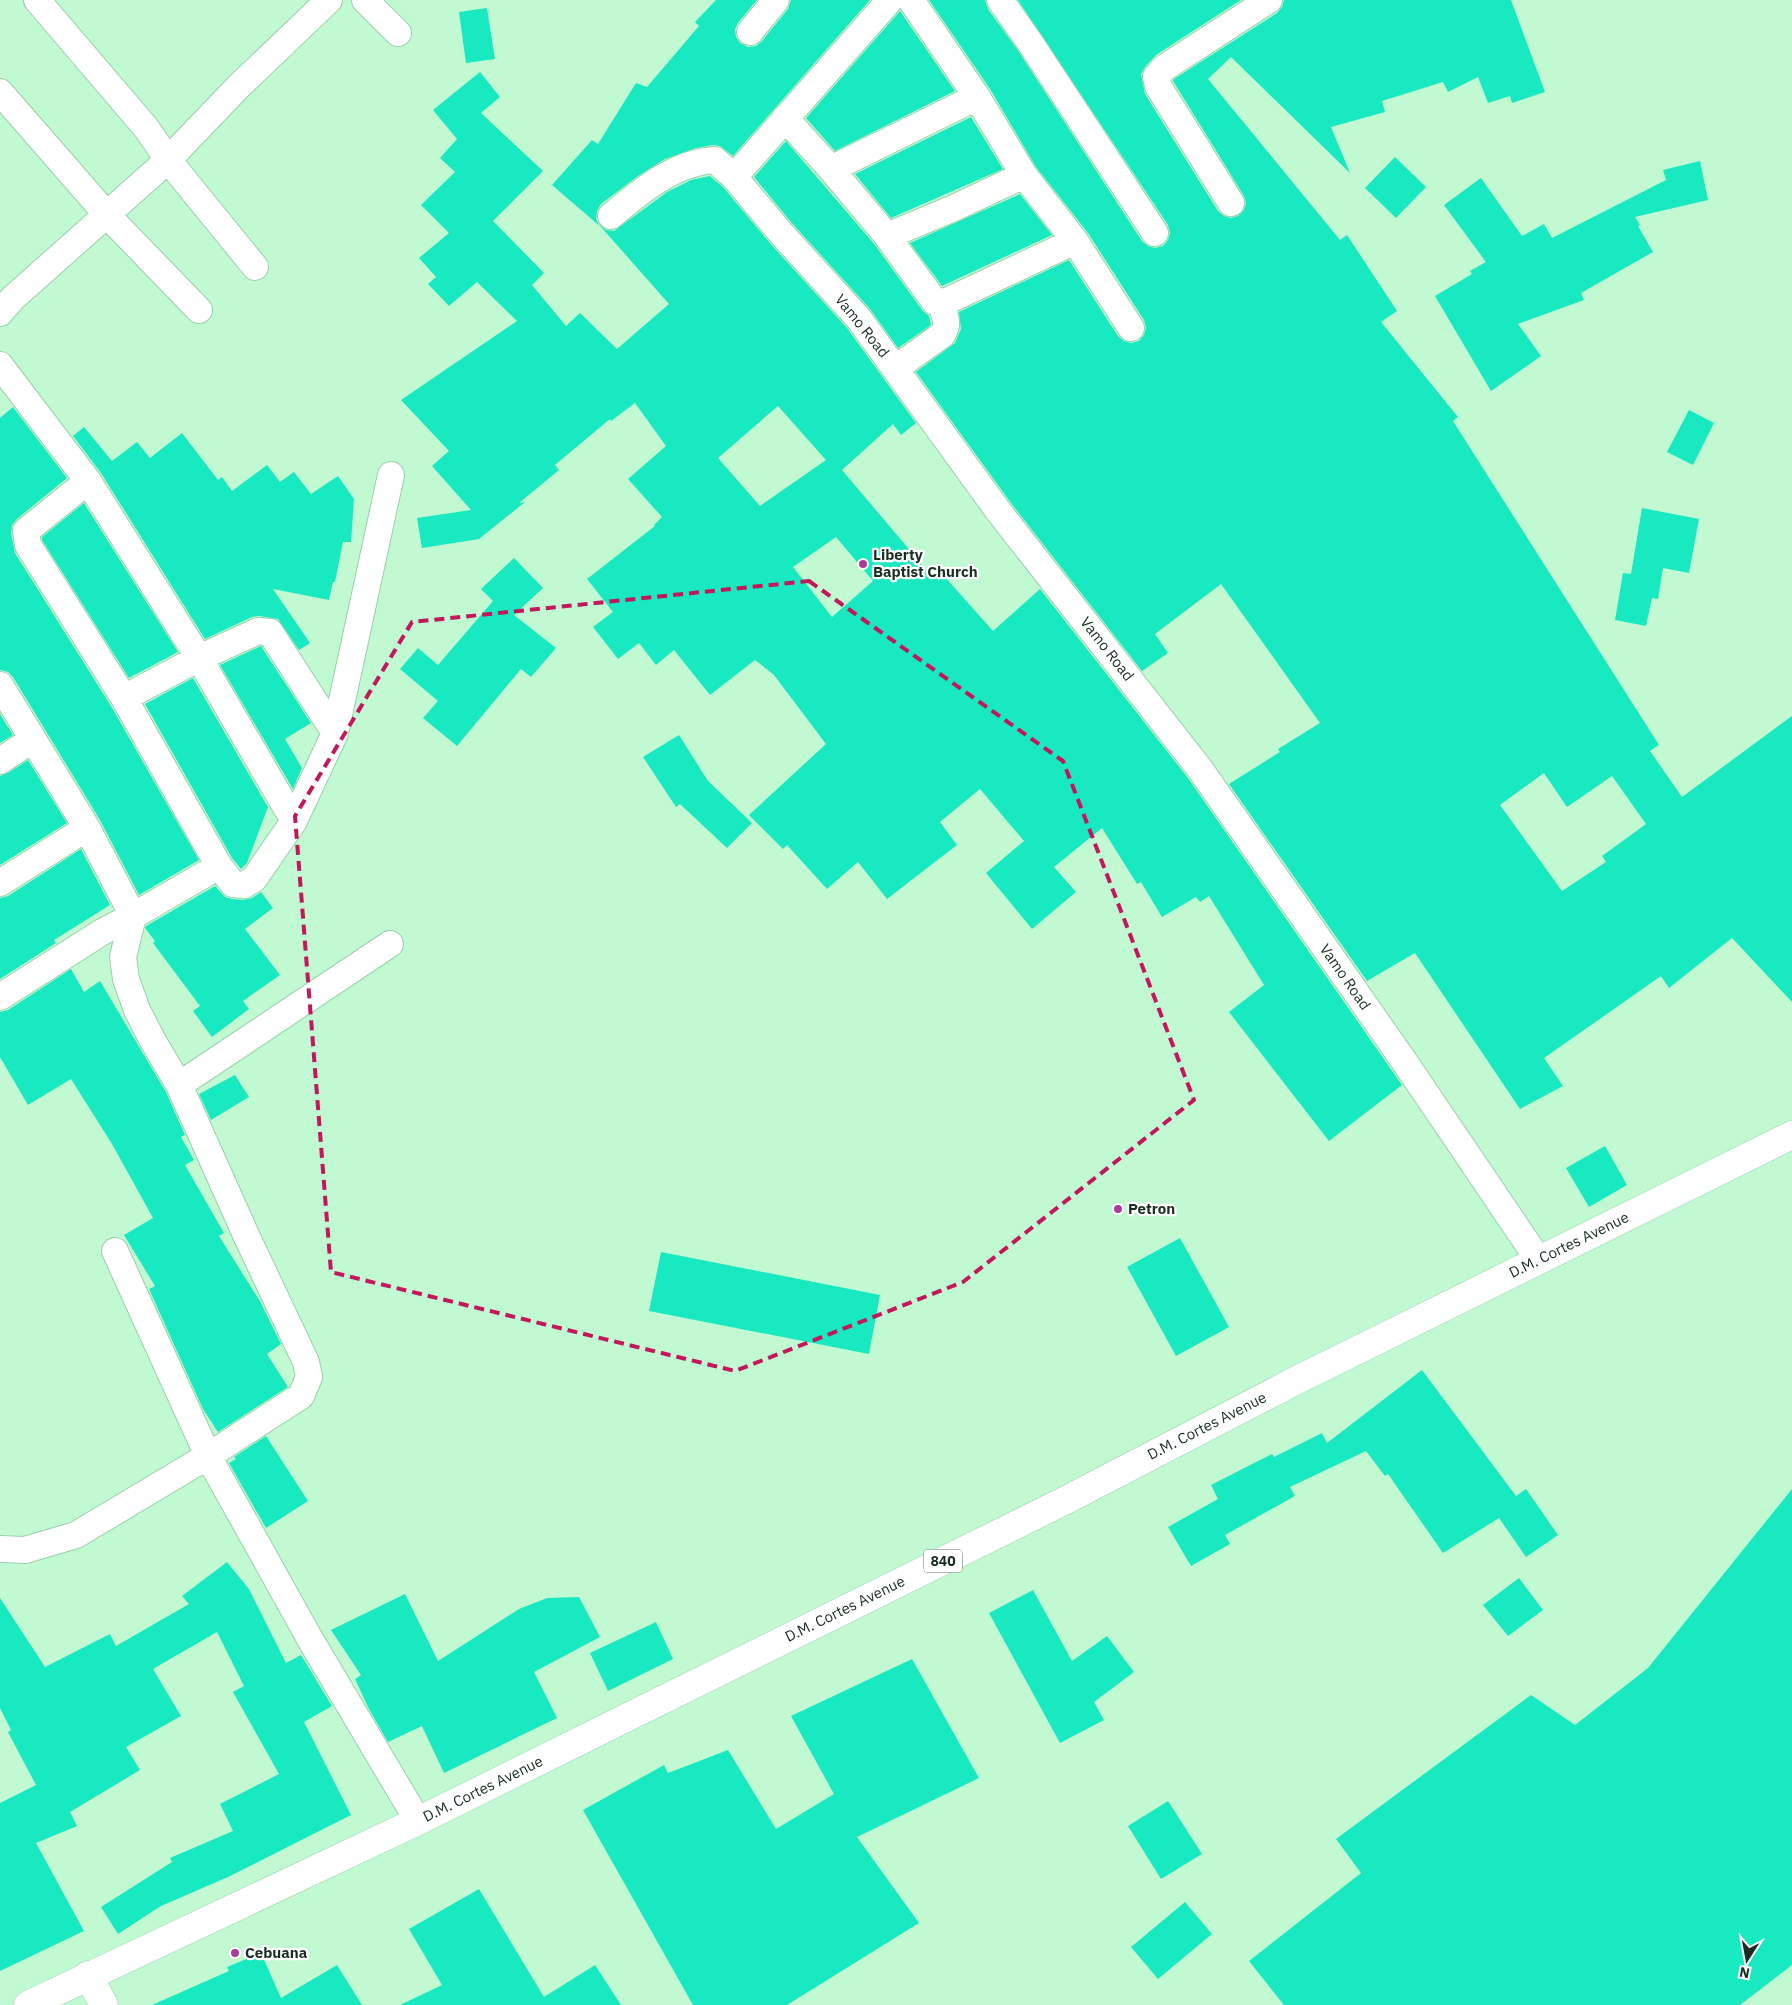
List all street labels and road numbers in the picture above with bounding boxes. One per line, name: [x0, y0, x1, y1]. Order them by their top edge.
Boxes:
street label: Vamo Road: [831, 290, 894, 361]
street label: Vamo Road: [1076, 613, 1138, 685]
street label: Vamo Road: [1316, 940, 1375, 1013]
street label: D.M. Cortes Avenue: [1506, 1207, 1632, 1282]
street label: D.M. Cortes Avenue: [1144, 1387, 1270, 1464]
road number: 840: [924, 1550, 962, 1572]
street label: D.M. Cortes Avenue: [782, 1571, 908, 1646]
street label: D.M. Cortes Avenue: [420, 1751, 546, 1826]

